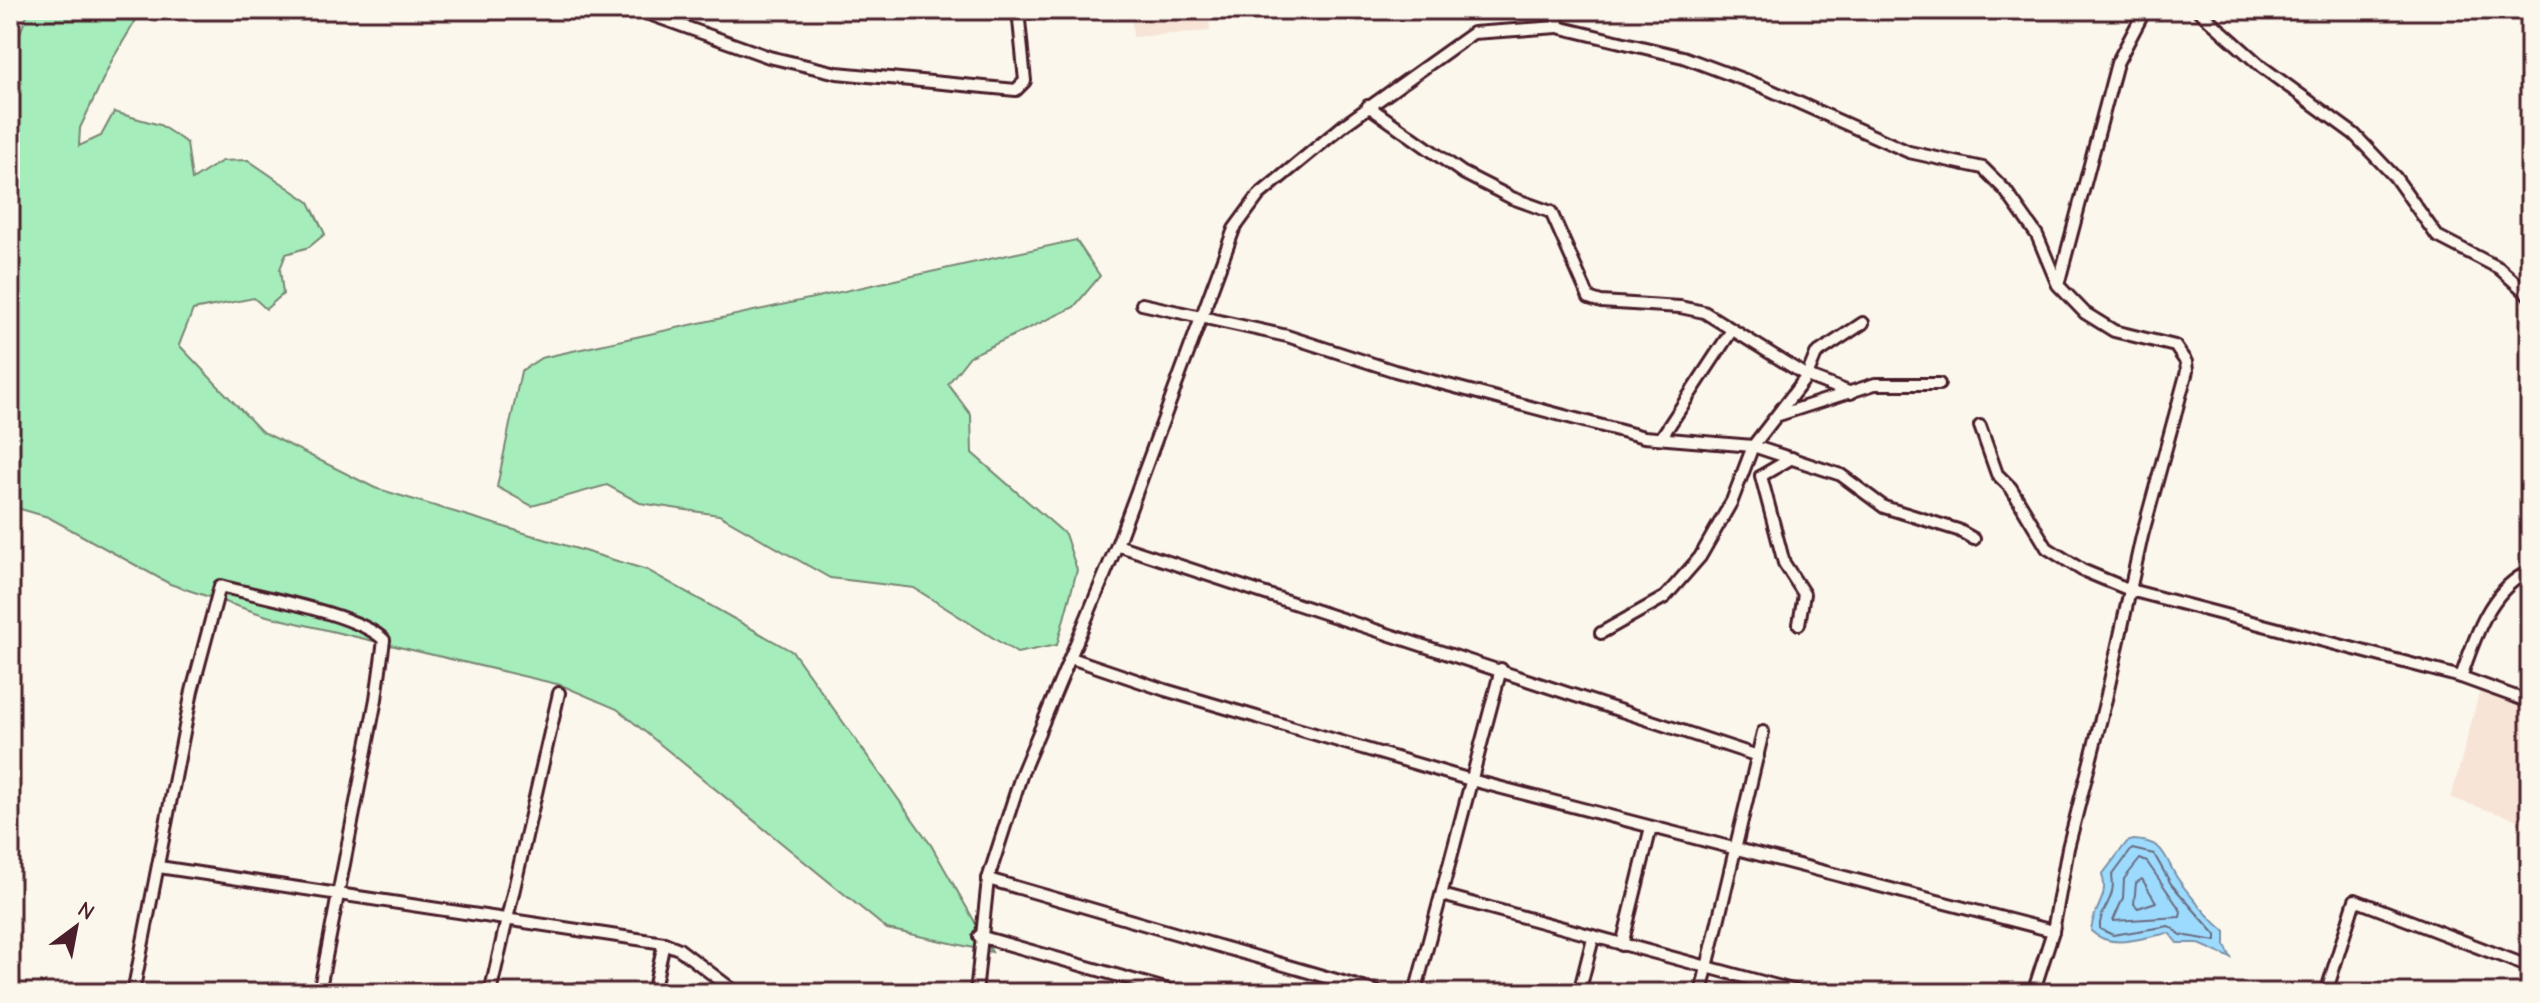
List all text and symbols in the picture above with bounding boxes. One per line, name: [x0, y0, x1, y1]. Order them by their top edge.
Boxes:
north arrow: [36, 887, 116, 967]
text: N: [73, 896, 99, 926]

